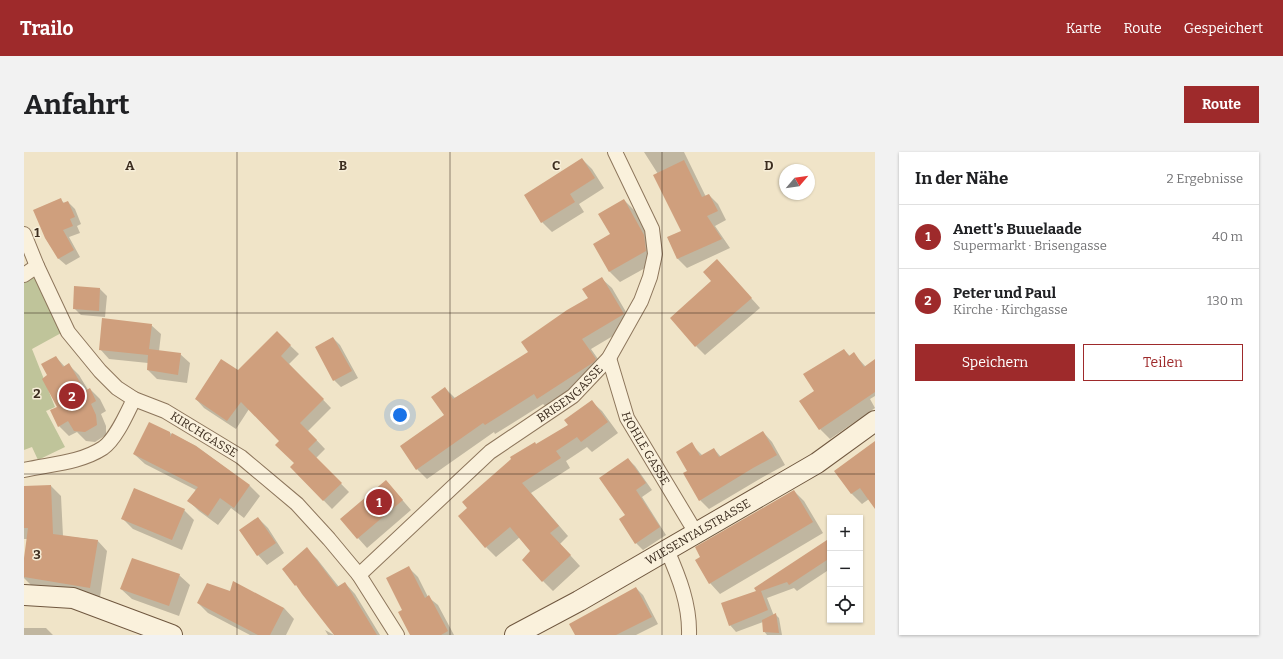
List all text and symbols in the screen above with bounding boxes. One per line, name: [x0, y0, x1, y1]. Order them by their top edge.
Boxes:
text: Trailo: [20, 17, 73, 40]
text: Karte: [1066, 20, 1101, 37]
text: Route: [1123, 20, 1162, 37]
text: Gespeichert: [1184, 20, 1263, 37]
button: Route: [1184, 86, 1259, 123]
text: Anfahrt: [24, 88, 130, 121]
text: A: [125, 158, 135, 173]
text: B: [339, 158, 347, 173]
text: C: [552, 158, 560, 173]
text: D: [764, 158, 774, 173]
north arrow: [779, 164, 815, 200]
text: In der Nähe: [915, 168, 1008, 189]
text: 2 Ergebnisse: [1167, 171, 1243, 186]
text: Anett's Buuelaade: [953, 220, 1082, 238]
text: 1: [34, 225, 40, 240]
text: 1: [925, 229, 931, 244]
text: 40 m: [1212, 229, 1243, 244]
text: Supermarkt · Brisengasse: [953, 238, 1107, 253]
text: Peter und Paul: [953, 284, 1056, 302]
text: 2: [924, 293, 932, 308]
text: 130 m: [1207, 293, 1243, 308]
text: Kirche · Kirchgasse: [953, 302, 1068, 317]
button: Speichern: [915, 344, 1075, 381]
button: Teilen: [1083, 344, 1243, 381]
street label: BRISENGASSE: [534, 362, 606, 425]
pin: 2: [59, 381, 85, 411]
text: 2: [33, 386, 41, 401]
your location: [390, 405, 410, 425]
street label: KIRCHGASSE: [168, 409, 240, 460]
street label: HOHLE GASSE: [619, 410, 673, 488]
pin: 1: [366, 487, 392, 517]
street label: WIESENTALSTRASSE: [643, 496, 753, 568]
map controls: [827, 515, 863, 623]
button: +: [827, 515, 863, 551]
text: 3: [33, 547, 41, 562]
button: −: [827, 551, 863, 587]
button: locate: [827, 587, 863, 623]

